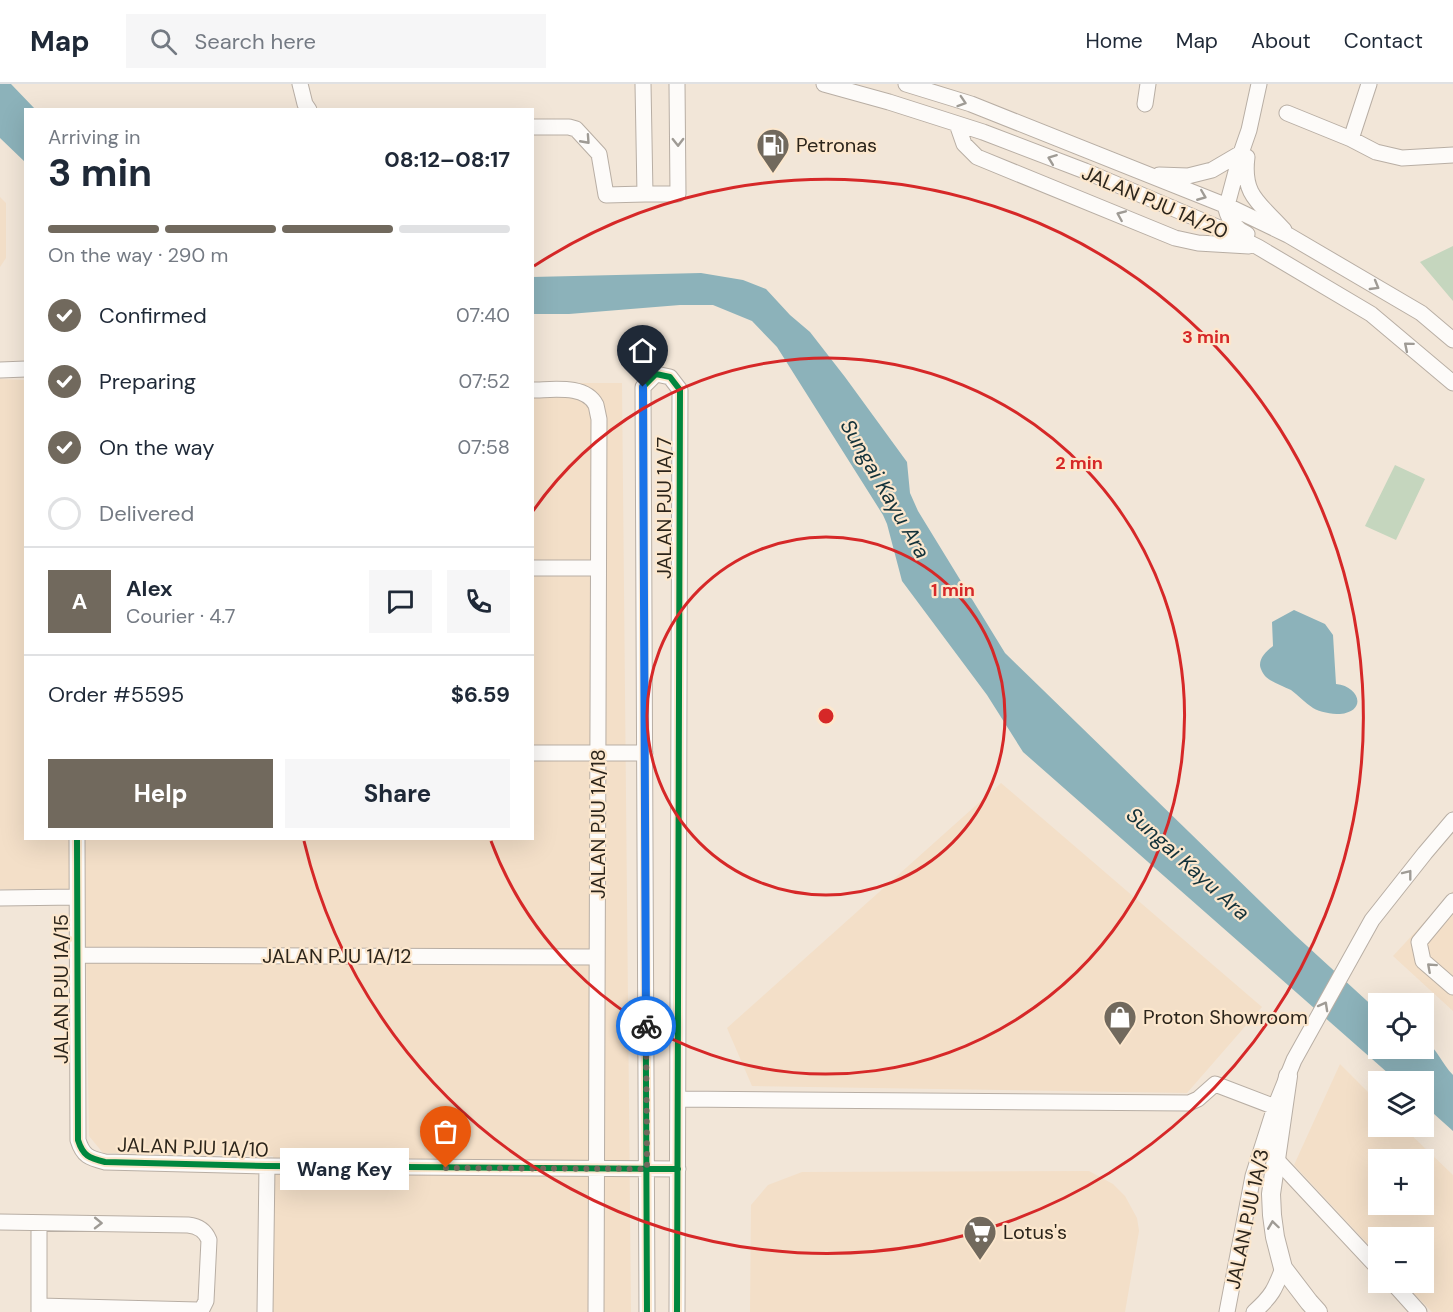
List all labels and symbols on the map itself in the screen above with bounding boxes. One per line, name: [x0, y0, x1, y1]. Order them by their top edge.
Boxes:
one-way arrow: [956, 94, 967, 107]
fuel station icon: Petronas: [755, 127, 791, 174]
place label: Petronas: [796, 132, 877, 158]
one-way arrow: [579, 133, 590, 144]
one-way arrow: [672, 138, 684, 147]
one-way arrow: [1047, 153, 1057, 166]
street label: JALAN PJU 1A/20: [1078, 159, 1232, 245]
one-way arrow: [1196, 189, 1207, 201]
one-way arrow: [1116, 210, 1127, 222]
one-way arrow: [1369, 279, 1379, 291]
pin: [617, 325, 668, 387]
text: 3 min: [1182, 325, 1230, 349]
one-way arrow: [1404, 342, 1415, 353]
water label: Sungai Kayu Ara: [834, 414, 936, 564]
street label: JALAN PJU 1A/7: [651, 437, 677, 579]
text: 2 min: [1055, 451, 1103, 475]
text: 1 min: [931, 578, 975, 602]
centre of rings: [816, 706, 836, 726]
street label: JALAN PJU 1A/18: [585, 749, 611, 899]
water label: Sungai Kayu Ara: [1120, 801, 1256, 927]
one-way arrow: [1401, 870, 1412, 881]
street label: JALAN PJU 1A/15: [48, 914, 74, 1064]
street label: JALAN PJU 1A/12: [262, 943, 412, 969]
one-way arrow: [1427, 963, 1438, 974]
courier: [616, 996, 676, 1056]
shop icon: Proton Showroom: [1102, 999, 1138, 1046]
one-way arrow: [1317, 1002, 1328, 1012]
place label: Proton Showroom: [1143, 1004, 1308, 1030]
pin: [420, 1106, 471, 1168]
street label: JALAN PJU 1A/10: [117, 1131, 269, 1163]
callout: Wang Key: [281, 1147, 410, 1189]
street label: JALAN PJU 1A/3: [1219, 1147, 1275, 1291]
supermarket icon: Lotus's: [962, 1214, 998, 1261]
one-way arrow: [93, 1217, 102, 1230]
place label: Lotus's: [1003, 1219, 1067, 1245]
one-way arrow: [1268, 1221, 1280, 1230]

